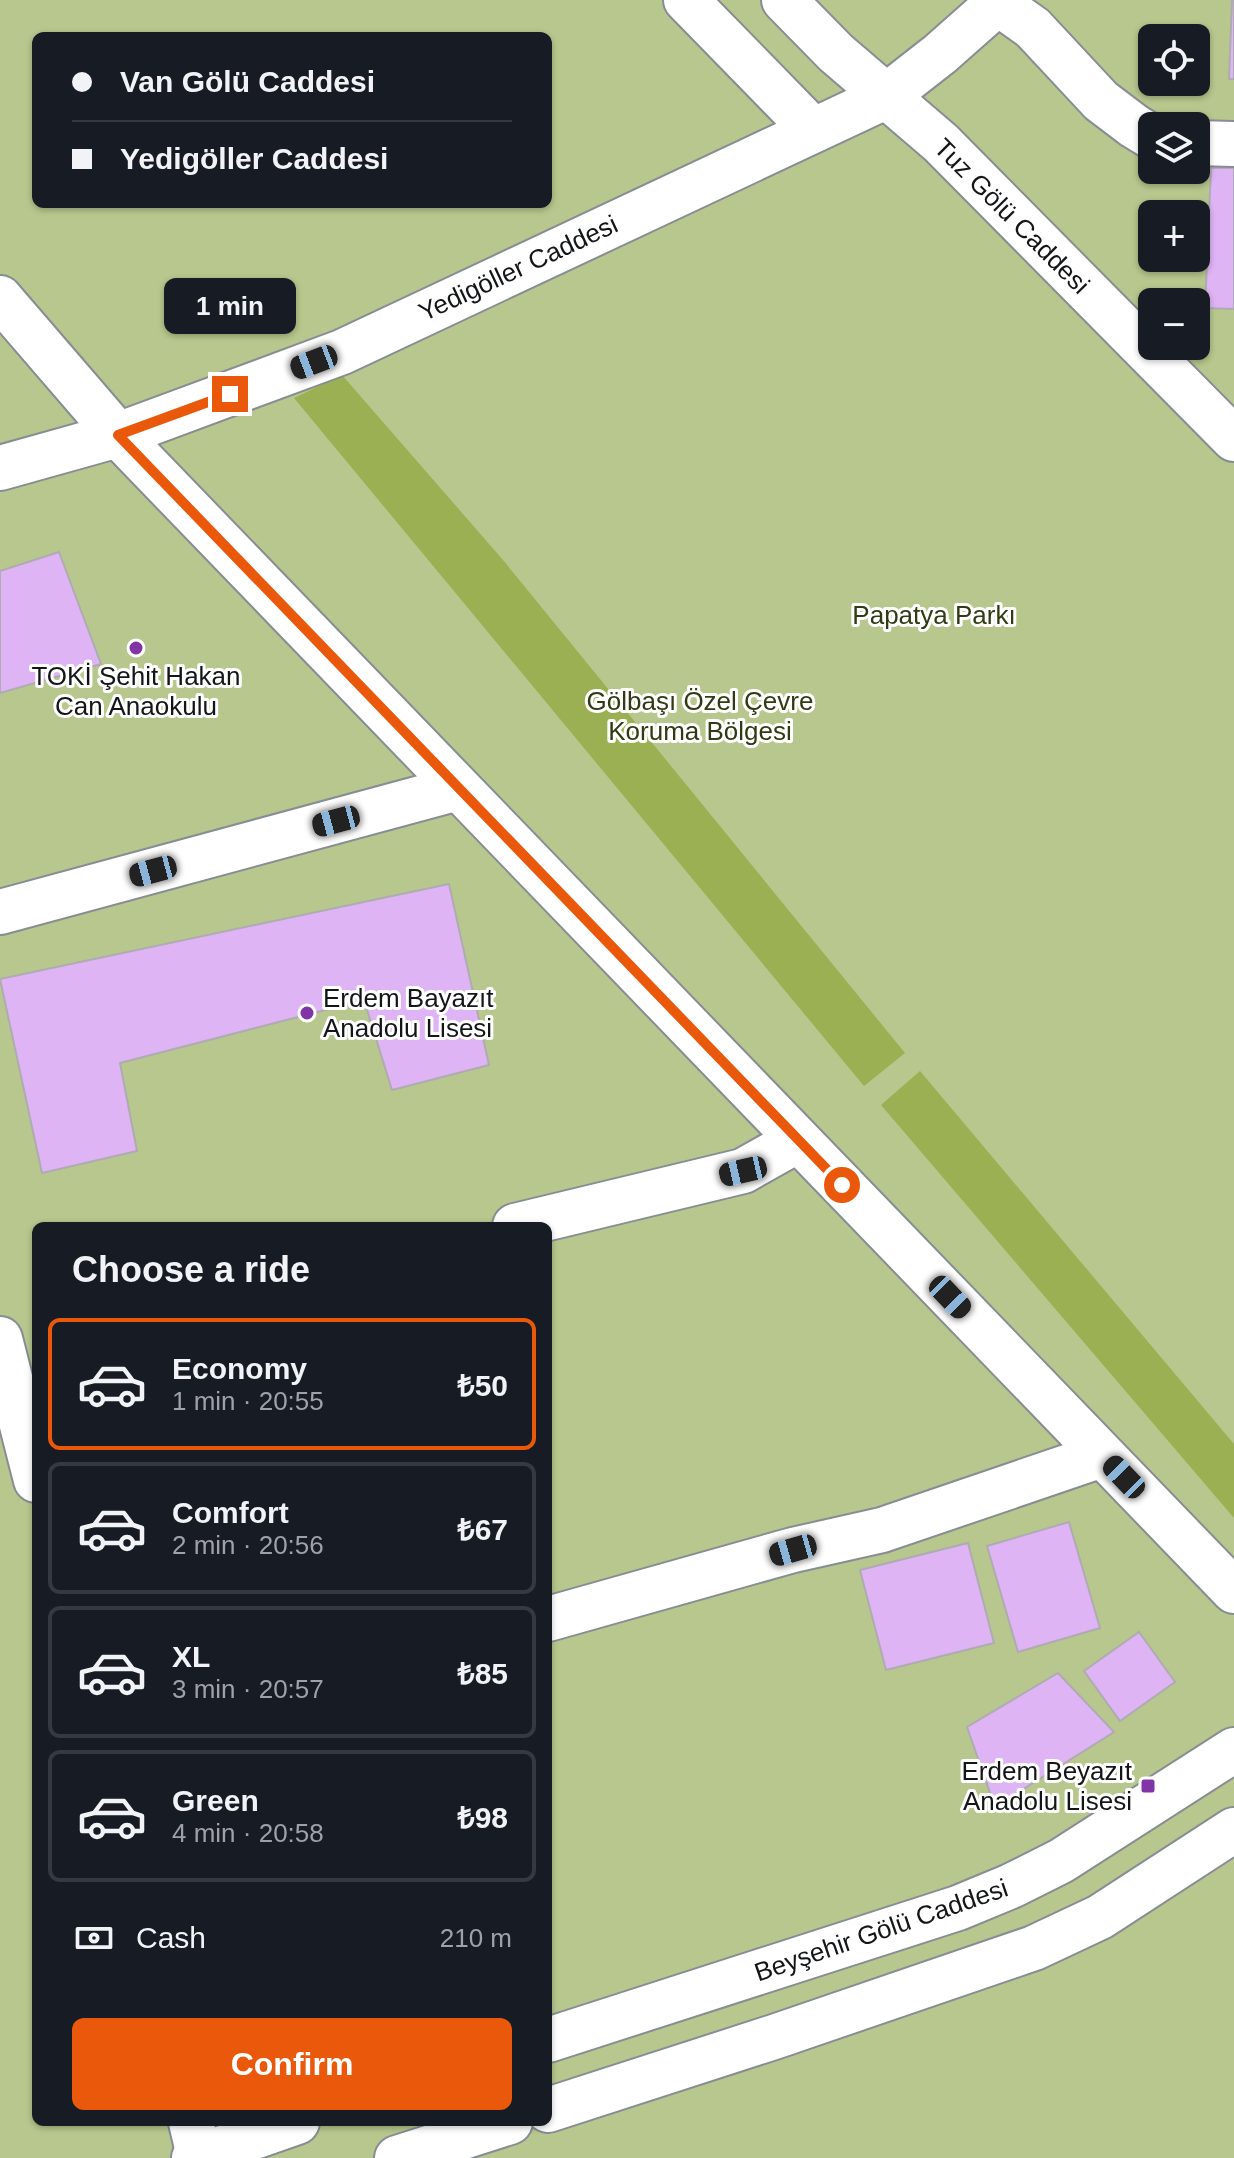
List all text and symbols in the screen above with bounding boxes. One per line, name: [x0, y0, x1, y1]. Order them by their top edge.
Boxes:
map controls: [1138, 24, 1210, 360]
button: locate: [1138, 24, 1210, 96]
text: Van Gölü Caddesi: [120, 65, 375, 98]
button: layers: [1138, 112, 1210, 184]
street label: Tuz Gölü Caddesi: [928, 132, 1096, 300]
text: Yedigöller Caddesi: [120, 142, 388, 175]
button: +: [1138, 200, 1210, 272]
street label: Yedigöller Caddesi: [414, 209, 622, 327]
callout: 1 min: [164, 278, 296, 334]
button: −: [1138, 288, 1210, 360]
text: 1 min: [196, 291, 264, 321]
car: [287, 342, 341, 382]
route end: [212, 376, 248, 412]
park label: Papatya Parkı: [852, 600, 1016, 630]
marker: TOKİ Şehit Hakan Can Anaokulu: [127, 639, 145, 657]
place label: TOKİ Şehit Hakan Can Anaokulu: [31, 661, 241, 721]
park label: Gölbaşı Özel Çevre Koruma Bölgesi: [587, 686, 813, 746]
car: [310, 803, 362, 839]
car: [127, 853, 179, 889]
place label: Erdem Bayazıt Anadolu Lisesi: [323, 983, 494, 1043]
marker: Erdem Bayazıt Anadolu Lisesi: [298, 1004, 316, 1022]
car: [717, 1154, 769, 1188]
route start: [824, 1167, 860, 1203]
text: Choose a ride: [72, 1249, 310, 1290]
car: [925, 1271, 975, 1323]
icon: car: [76, 1348, 148, 1420]
text: Economy: [172, 1352, 307, 1385]
text: ₺50: [457, 1369, 508, 1402]
text: 1 min · 20:55: [172, 1386, 324, 1416]
car: [1099, 1451, 1149, 1503]
icon: car: [76, 1492, 148, 1564]
text: Comfort: [172, 1496, 289, 1529]
text: ₺67: [457, 1513, 508, 1546]
text: 2 min · 20:56: [172, 1530, 324, 1560]
car: [767, 1532, 819, 1568]
icon: car: [76, 1636, 148, 1708]
text: XL: [172, 1640, 210, 1673]
text: ₺85: [457, 1657, 508, 1690]
text: 3 min · 20:57: [172, 1674, 324, 1704]
place label: Erdem Beyazıt Anadolu Lisesi: [961, 1756, 1133, 1816]
marker: Erdem Beyazıt Anadolu Lisesi: [1139, 1777, 1157, 1795]
icon: car: [76, 1780, 148, 1852]
text: Green: [172, 1784, 259, 1817]
text: ₺98: [457, 1801, 508, 1834]
text: 4 min · 20:58: [172, 1818, 324, 1848]
street label: Beyşehir Gölü Caddesi: [750, 1873, 1012, 1987]
icon: cash: [72, 1916, 116, 1960]
text: Cash: [136, 1921, 206, 1954]
text: 210 m: [440, 1923, 512, 1953]
button: Confirm: [72, 2018, 512, 2110]

